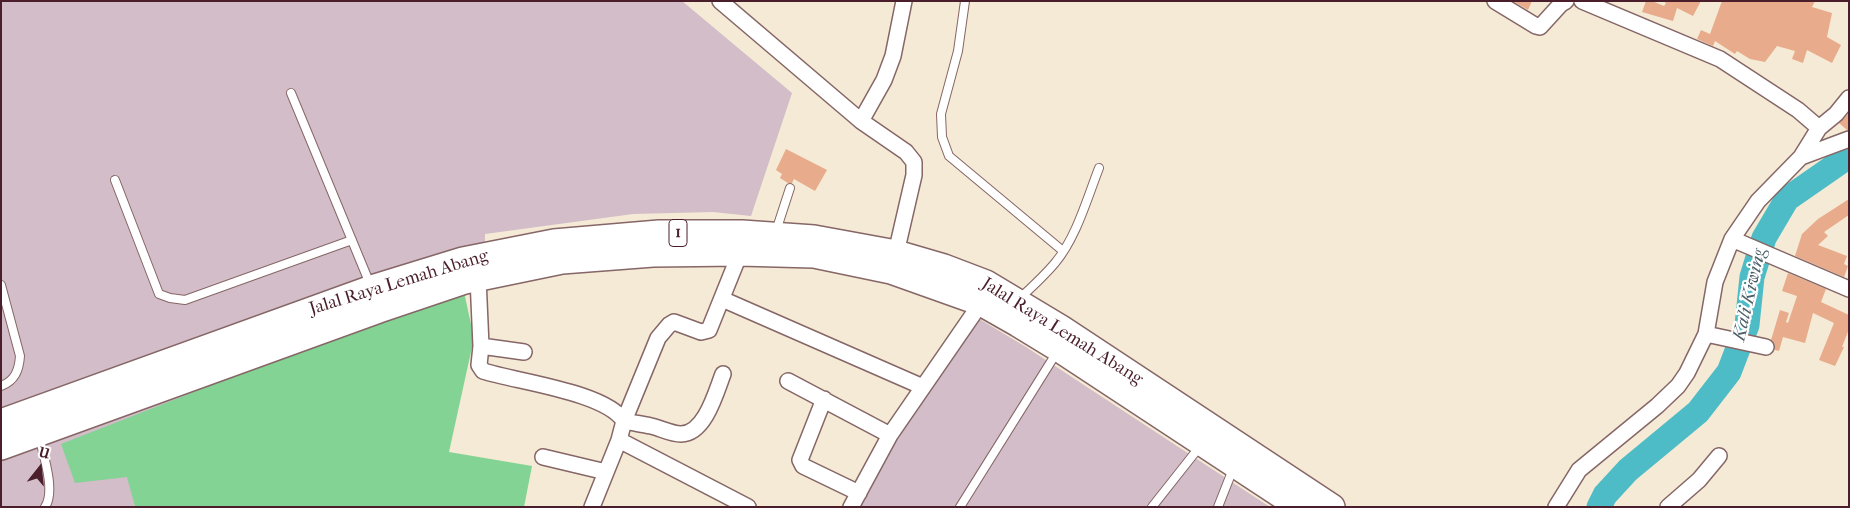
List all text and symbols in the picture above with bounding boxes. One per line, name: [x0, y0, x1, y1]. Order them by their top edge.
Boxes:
road number: 1: [669, 220, 687, 247]
street label: Jalal Raya Lemah Abang: [307, 245, 491, 321]
water label: Kali Kiwing: [1728, 247, 1772, 343]
street label: Jalal Raya Lemah Abang: [977, 273, 1147, 391]
north arrow: [15, 443, 65, 493]
text: U: [37, 443, 52, 463]

